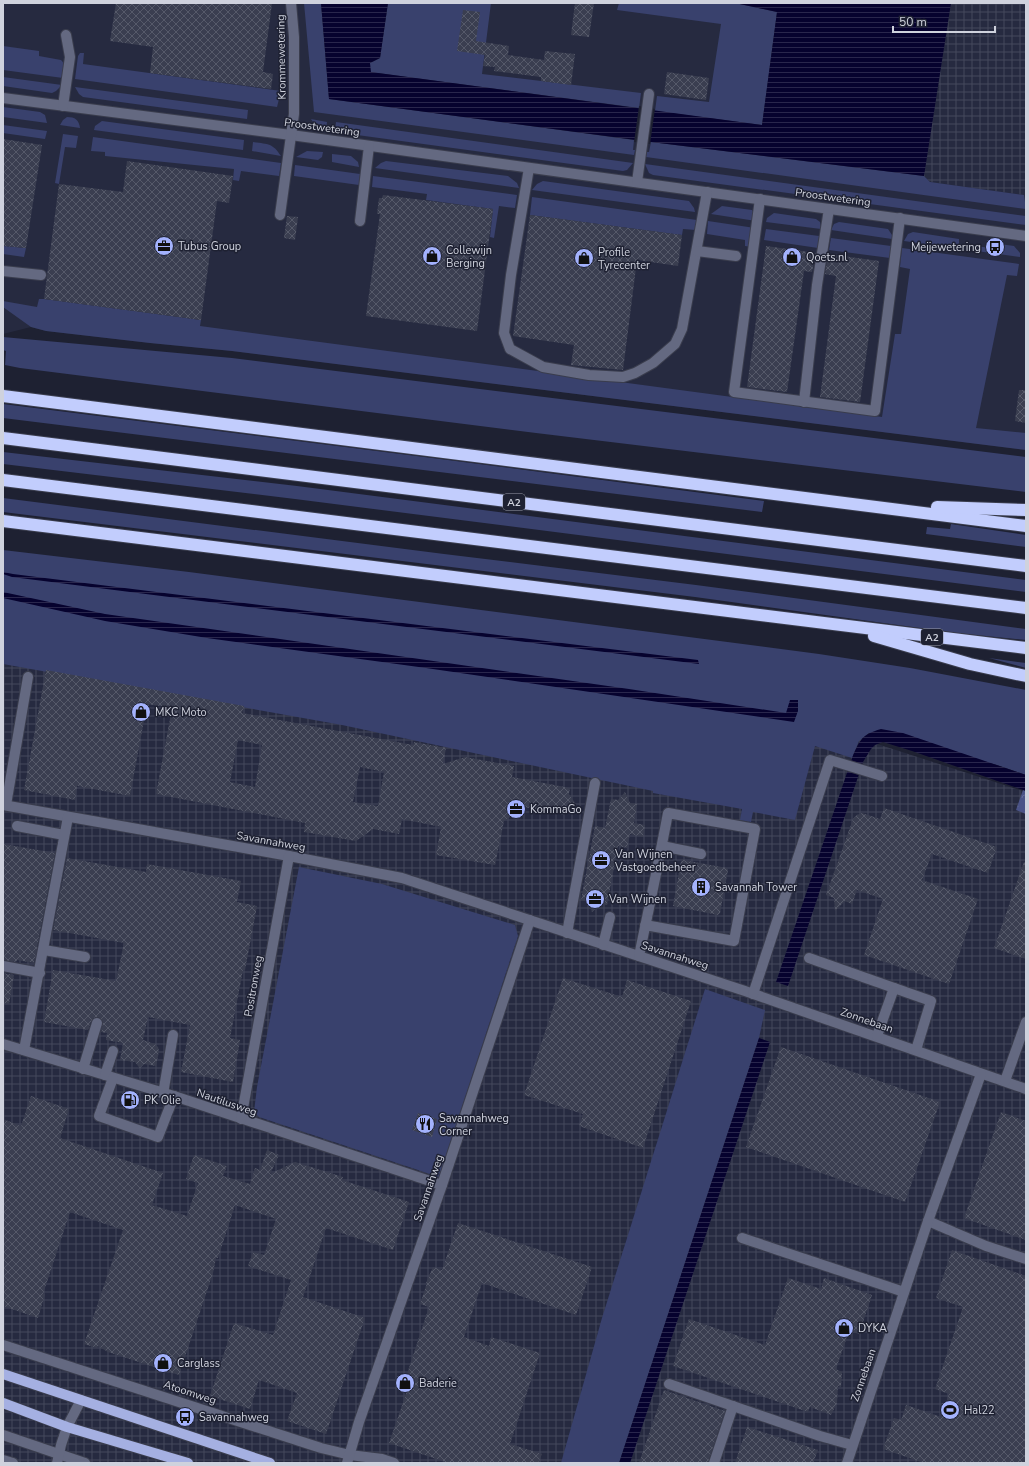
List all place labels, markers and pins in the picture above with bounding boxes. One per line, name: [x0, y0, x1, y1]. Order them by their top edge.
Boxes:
office icon: Tubus Group: [153, 235, 175, 257]
bus stop icon: Meijewetering: [984, 236, 1006, 258]
place label: Tubus Group: [178, 239, 241, 254]
place label: Meijewetering: [911, 240, 981, 255]
place label: Collewijn Berging: [446, 243, 492, 271]
shop icon: Collewijn Berging: [421, 245, 443, 267]
place label: Profile Tyrecenter: [598, 245, 650, 273]
shop icon: Qoets.nl: [781, 246, 803, 268]
shop icon: Profile Tyrecenter: [573, 247, 595, 269]
place label: Qoets.nl: [806, 250, 848, 265]
shop icon: MKC Moto: [130, 701, 152, 723]
place label: MKC Moto: [155, 705, 207, 720]
office icon: KommaGo: [505, 798, 527, 820]
place label: KommaGo: [530, 802, 582, 817]
place label: Van Wijnen Vastgoedbeheer: [614, 847, 696, 875]
office icon: Van Wijnen Vastgoedbeheer: [590, 849, 612, 871]
building icon: Savannah Tower: [690, 876, 712, 898]
place label: Savannah Tower: [715, 880, 797, 895]
office icon: Van Wijnen: [584, 888, 606, 910]
place label: Van Wijnen: [608, 892, 666, 907]
fuel station icon: PK Olie: [119, 1089, 141, 1111]
place label: PK Olie: [144, 1093, 181, 1108]
place label: Savannahweg Corner: [439, 1111, 509, 1139]
restaurant icon: Savannahweg Corner: [414, 1113, 436, 1135]
shop icon: DYKA: [833, 1317, 855, 1339]
place label: DYKA: [858, 1321, 887, 1336]
shop icon: Carglass: [152, 1352, 174, 1374]
place label: Carglass: [177, 1356, 220, 1371]
shop icon: Baderie: [394, 1372, 416, 1394]
place label: Baderie: [419, 1376, 457, 1391]
sports icon: Hal22: [939, 1399, 961, 1421]
place label: Hal22: [964, 1403, 995, 1418]
bus stop icon: Savannahweg: [174, 1406, 196, 1428]
place label: Savannahweg: [199, 1410, 269, 1425]

